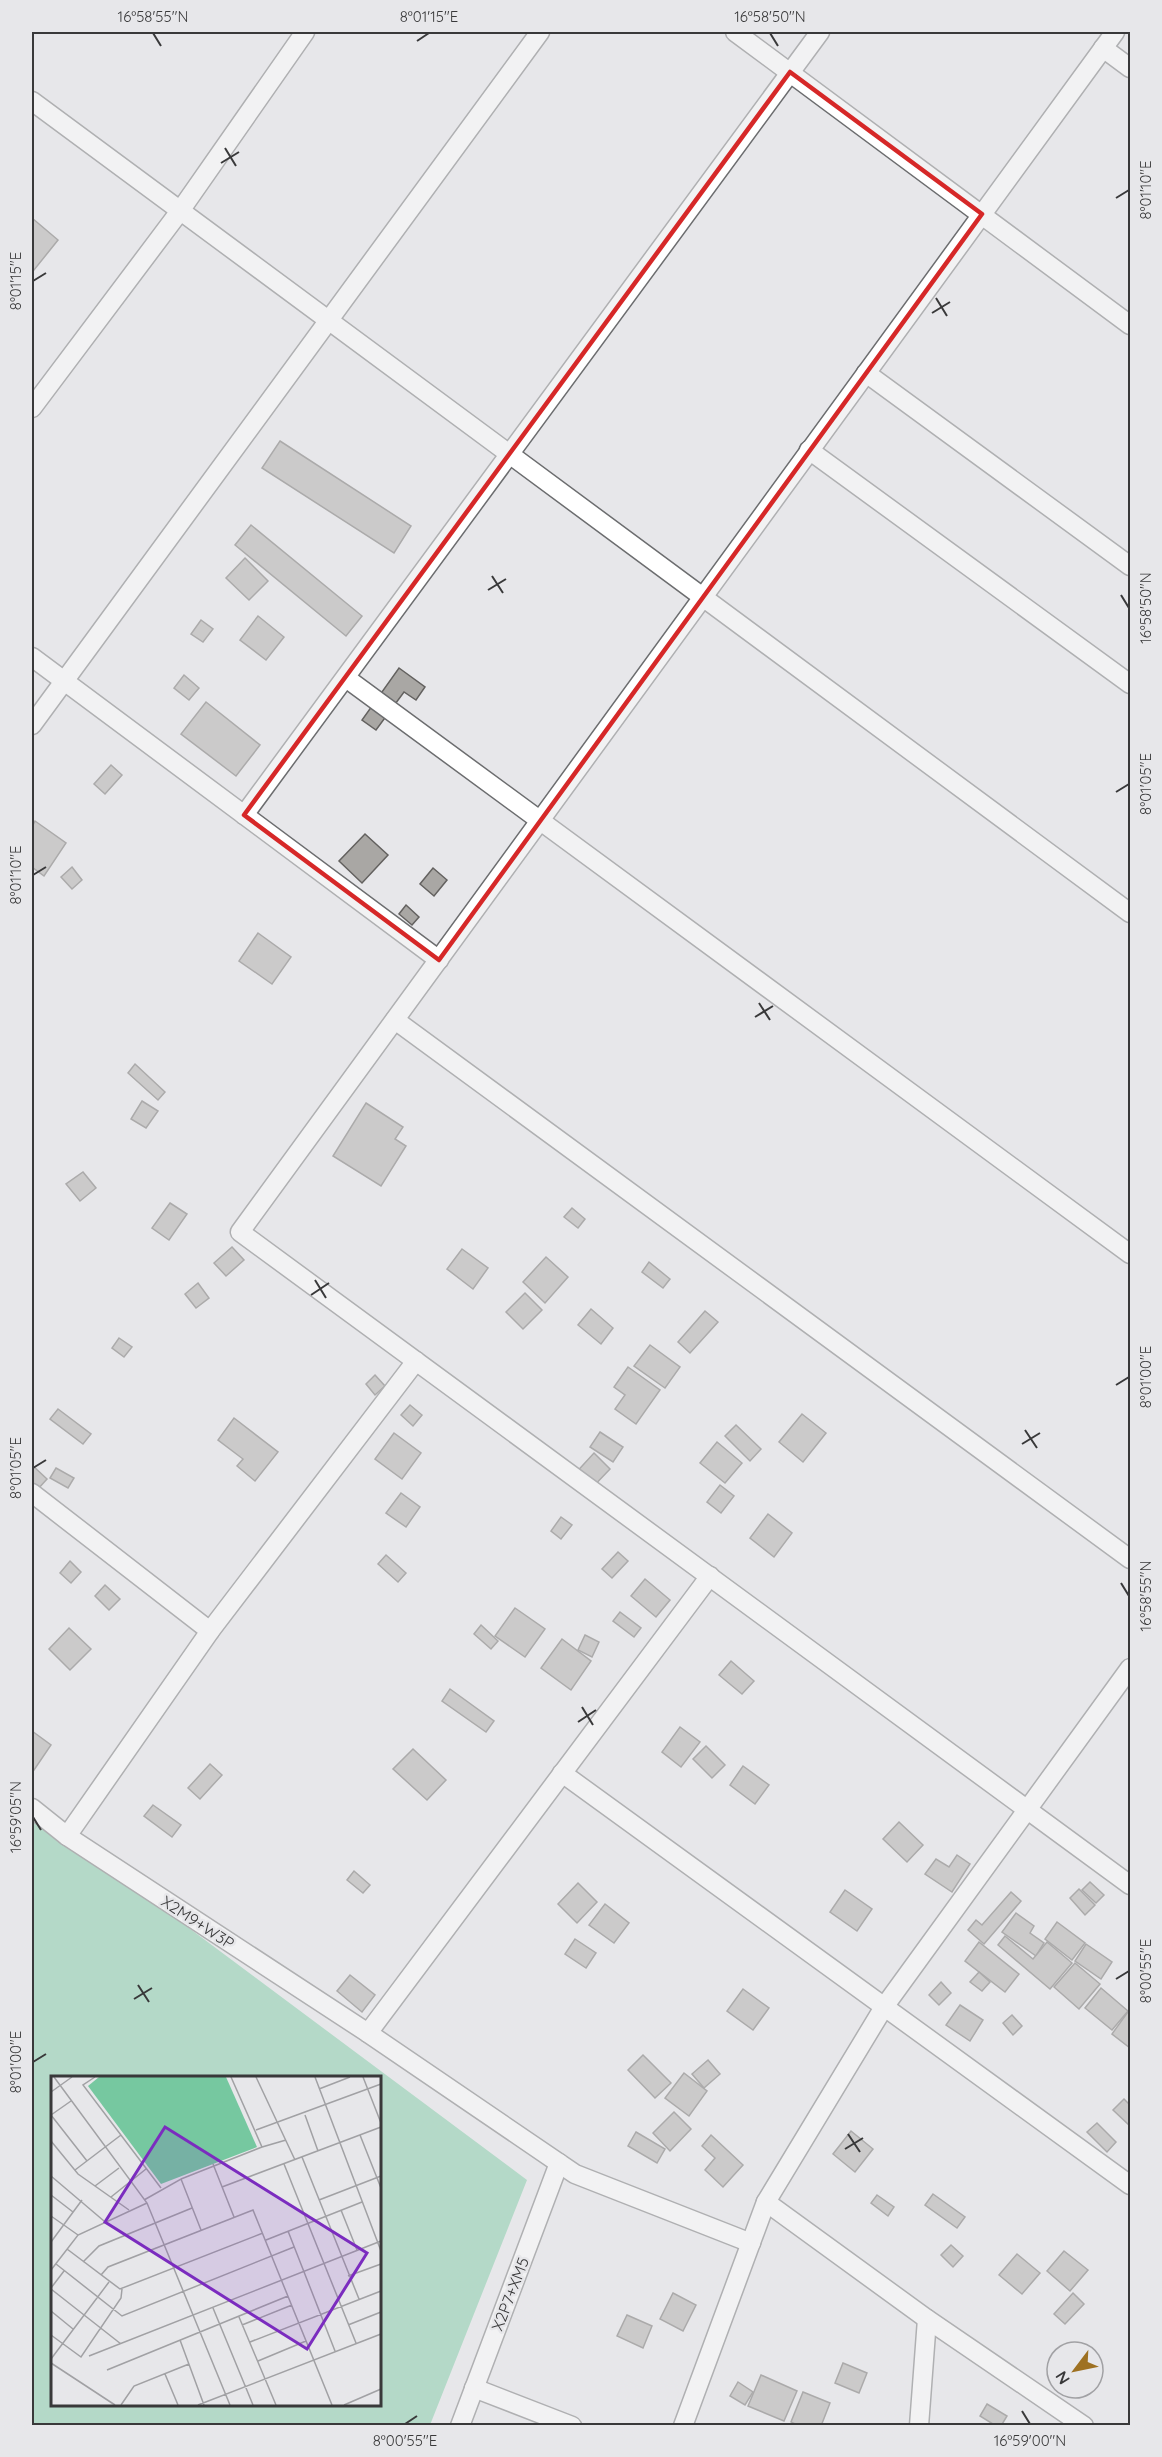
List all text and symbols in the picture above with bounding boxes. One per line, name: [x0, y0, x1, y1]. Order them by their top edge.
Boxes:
text: 16°58'55"N: [118, 7, 188, 26]
text: 8°01'15"E: [400, 7, 458, 26]
text: 16°58'50"N: [734, 7, 806, 26]
text: 8°01'10"E: [1136, 160, 1155, 220]
text: 8°01'15"E: [6, 252, 25, 310]
text: 16°58'50"N: [1136, 572, 1155, 644]
text: 8°01'05"E: [1136, 753, 1155, 815]
text: 8°01'10"E: [6, 845, 25, 905]
text: 8°01'00"E: [1136, 1346, 1155, 1408]
text: 8°01'05"E: [6, 1437, 25, 1499]
text: 16°58'55"N: [1136, 1561, 1155, 1631]
text: 16°59'05"N: [6, 1781, 25, 1853]
street label: X2M9+W3P: [158, 1891, 238, 1953]
text: 8°00'55"E: [1136, 1939, 1155, 2003]
text: 8°01'00"E: [6, 2031, 25, 2093]
inset map: [51, 2076, 381, 2406]
street label: X2P7+XM5: [487, 2254, 533, 2334]
north arrow: [1045, 2340, 1105, 2400]
text: N: [1051, 2368, 1074, 2388]
text: 8°00'55"E: [373, 2431, 437, 2450]
text: 16°59'00"N: [994, 2431, 1066, 2450]

